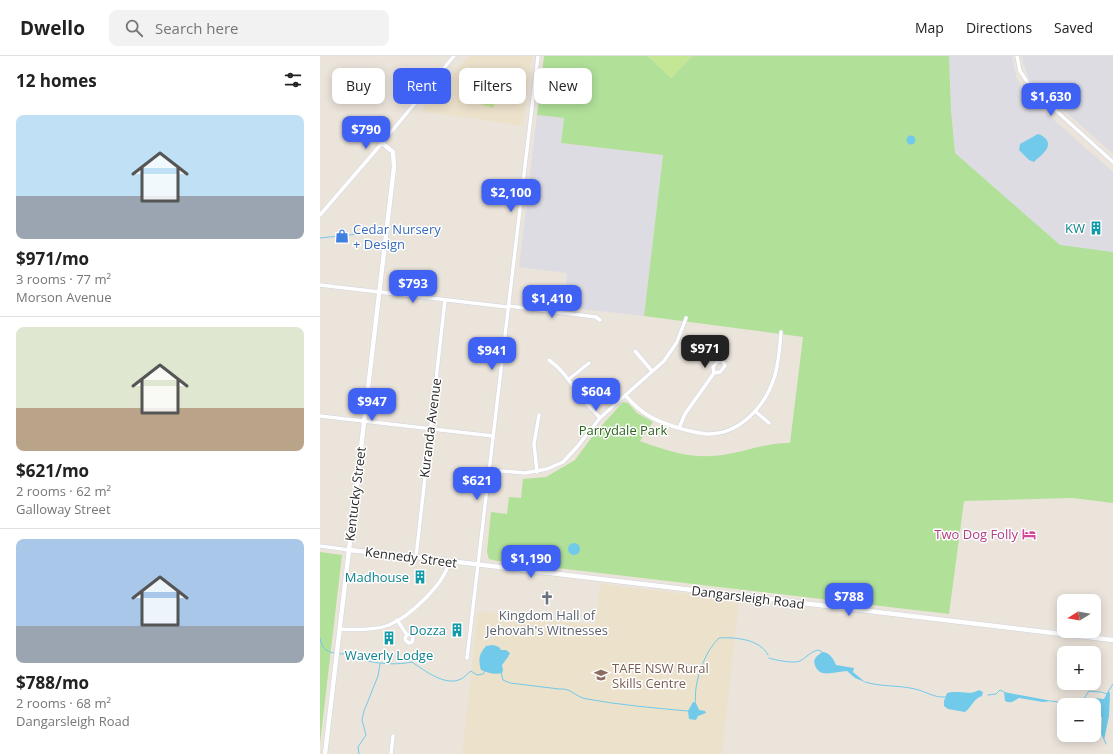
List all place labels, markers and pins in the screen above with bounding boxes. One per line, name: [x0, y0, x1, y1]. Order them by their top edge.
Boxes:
pin: $1,630: [1018, 83, 1084, 117]
pin: $790: [342, 116, 390, 150]
pin: $2,100: [478, 179, 544, 213]
place label: KW: [1065, 219, 1085, 237]
place label: Cedar Nursery + Design: [353, 220, 441, 253]
building icon: KW: [1088, 220, 1104, 236]
shop icon: Cedar Nursery + Design: [334, 228, 350, 244]
pin: $793: [389, 270, 437, 304]
pin: $1,410: [519, 285, 585, 319]
pin: $971: [681, 335, 729, 369]
pin: $941: [468, 337, 516, 371]
pin: $604: [572, 378, 620, 412]
pin: $947: [348, 388, 396, 422]
pin: $621: [453, 467, 501, 501]
place label: Two Dog Folly: [934, 525, 1018, 543]
hotel icon: Two Dog Folly: [1021, 526, 1037, 542]
pin: $1,190: [498, 545, 564, 579]
place label: Madhouse: [345, 568, 409, 586]
building icon: Madhouse: [412, 569, 428, 585]
pin: $788: [825, 583, 873, 617]
church icon: Kingdom Hall of Jehovah's Witnesses: [539, 590, 555, 606]
place label: Kingdom Hall of Jehovah's Witnesses: [484, 606, 608, 639]
place label: Dozza: [409, 621, 446, 639]
building icon: Dozza: [449, 622, 465, 638]
building icon: Waverly Lodge: [381, 630, 397, 646]
place label: Waverly Lodge: [345, 646, 433, 664]
place label: TAFE NSW Rural Skills Centre: [612, 659, 709, 692]
school or university icon: TAFE NSW Rural Skills Centre: [593, 667, 609, 683]

